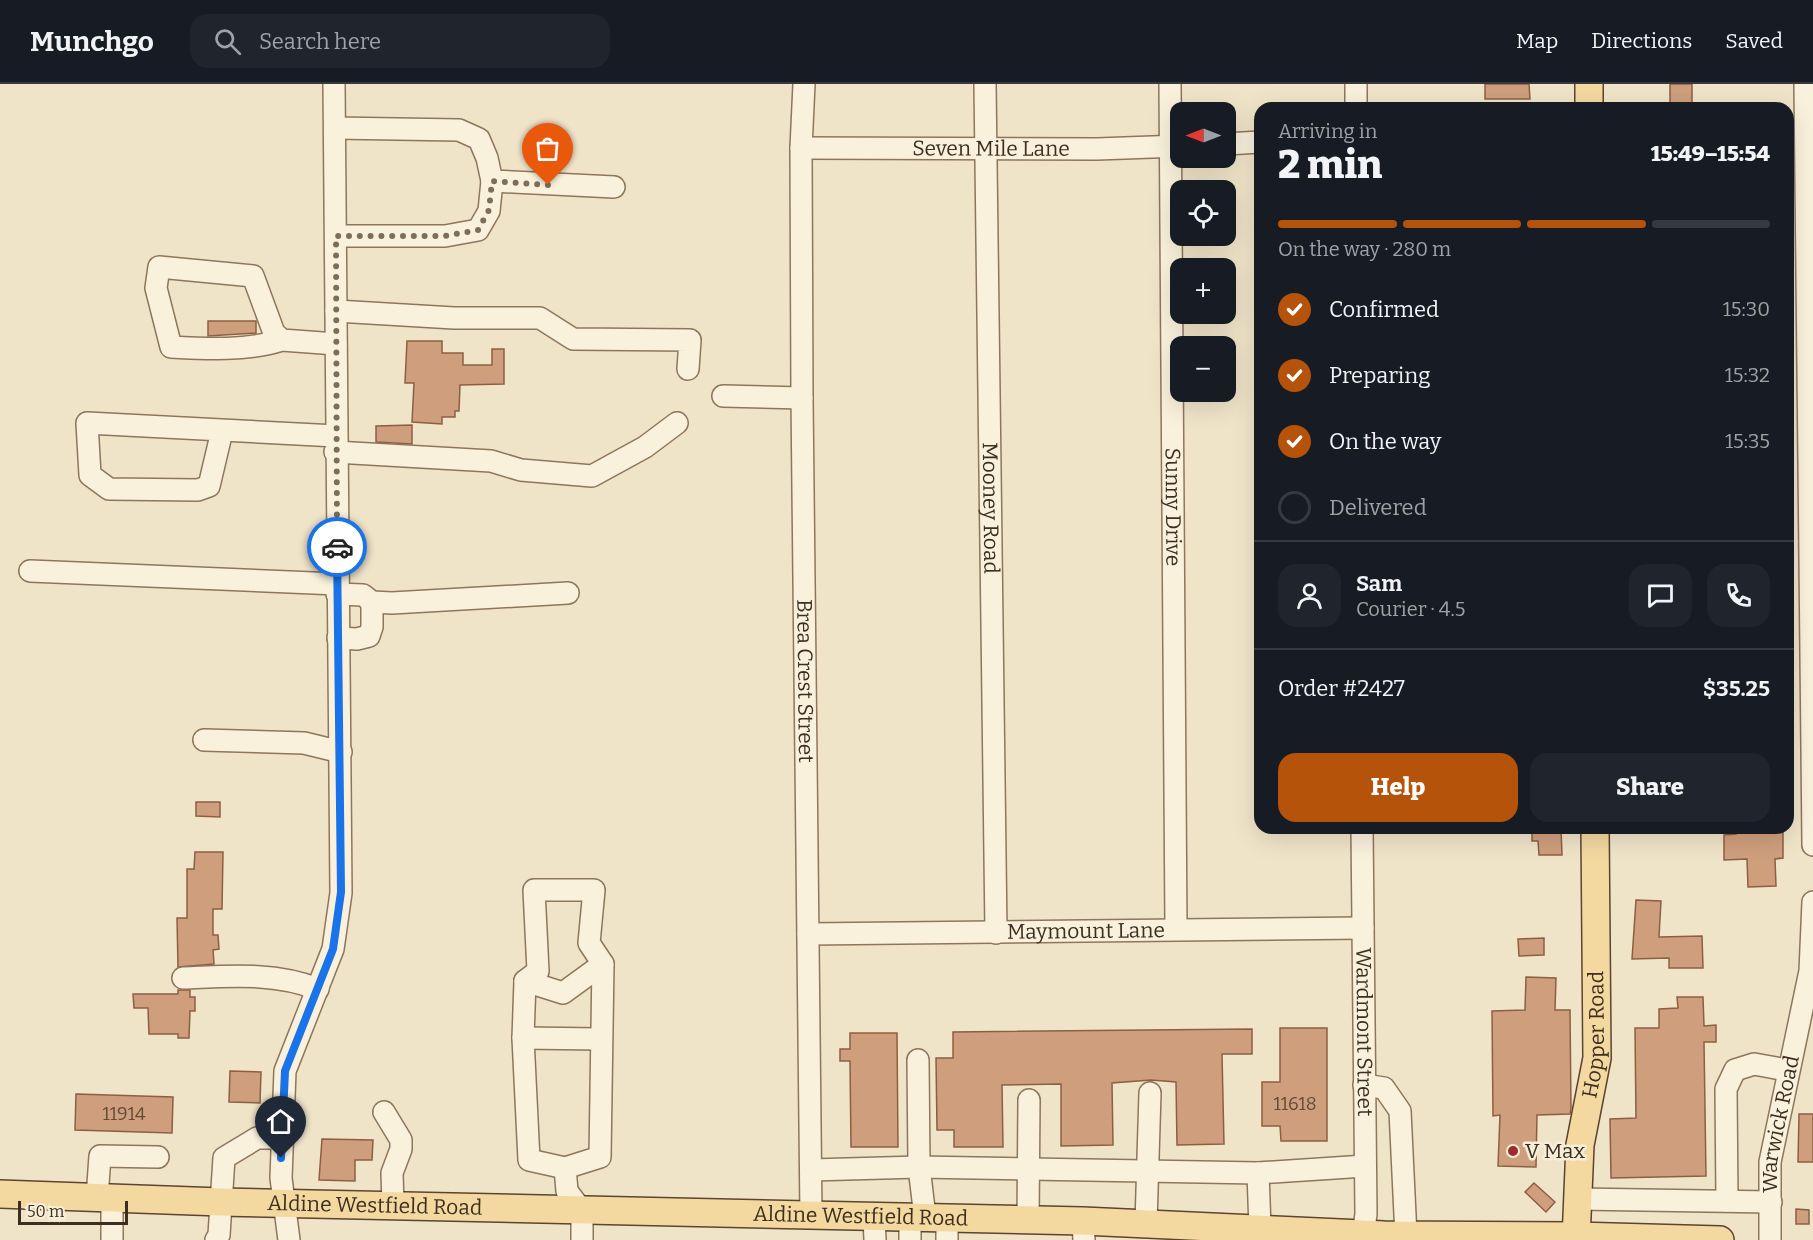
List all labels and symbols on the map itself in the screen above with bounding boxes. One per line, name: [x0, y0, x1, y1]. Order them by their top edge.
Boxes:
north arrow: [1170, 102, 1236, 168]
pin: [522, 123, 573, 185]
street label: Seven Mile Lane: [912, 135, 1070, 162]
street label: Mooney Road: [977, 442, 1004, 574]
street label: Sunny Drive: [1160, 448, 1186, 566]
courier: [307, 517, 367, 577]
street label: Brea Crest Street: [791, 599, 819, 763]
street label: Maymount Lane: [1007, 917, 1165, 945]
street label: Wardmont Street: [1350, 947, 1378, 1117]
street label: Hopper Road: [1576, 971, 1610, 1100]
street label: Warwick Road: [1757, 1053, 1805, 1193]
house number: 11618: [1273, 1093, 1317, 1115]
pin: [255, 1096, 306, 1158]
house number: 11914: [103, 1103, 146, 1125]
place label: V Max: [1525, 1138, 1586, 1164]
marker: V Max: [1506, 1144, 1520, 1158]
street label: Aldine Westfield Road: [267, 1190, 483, 1221]
scale bar: [18, 1198, 128, 1226]
street label: Aldine Westfield Road: [753, 1201, 968, 1231]

